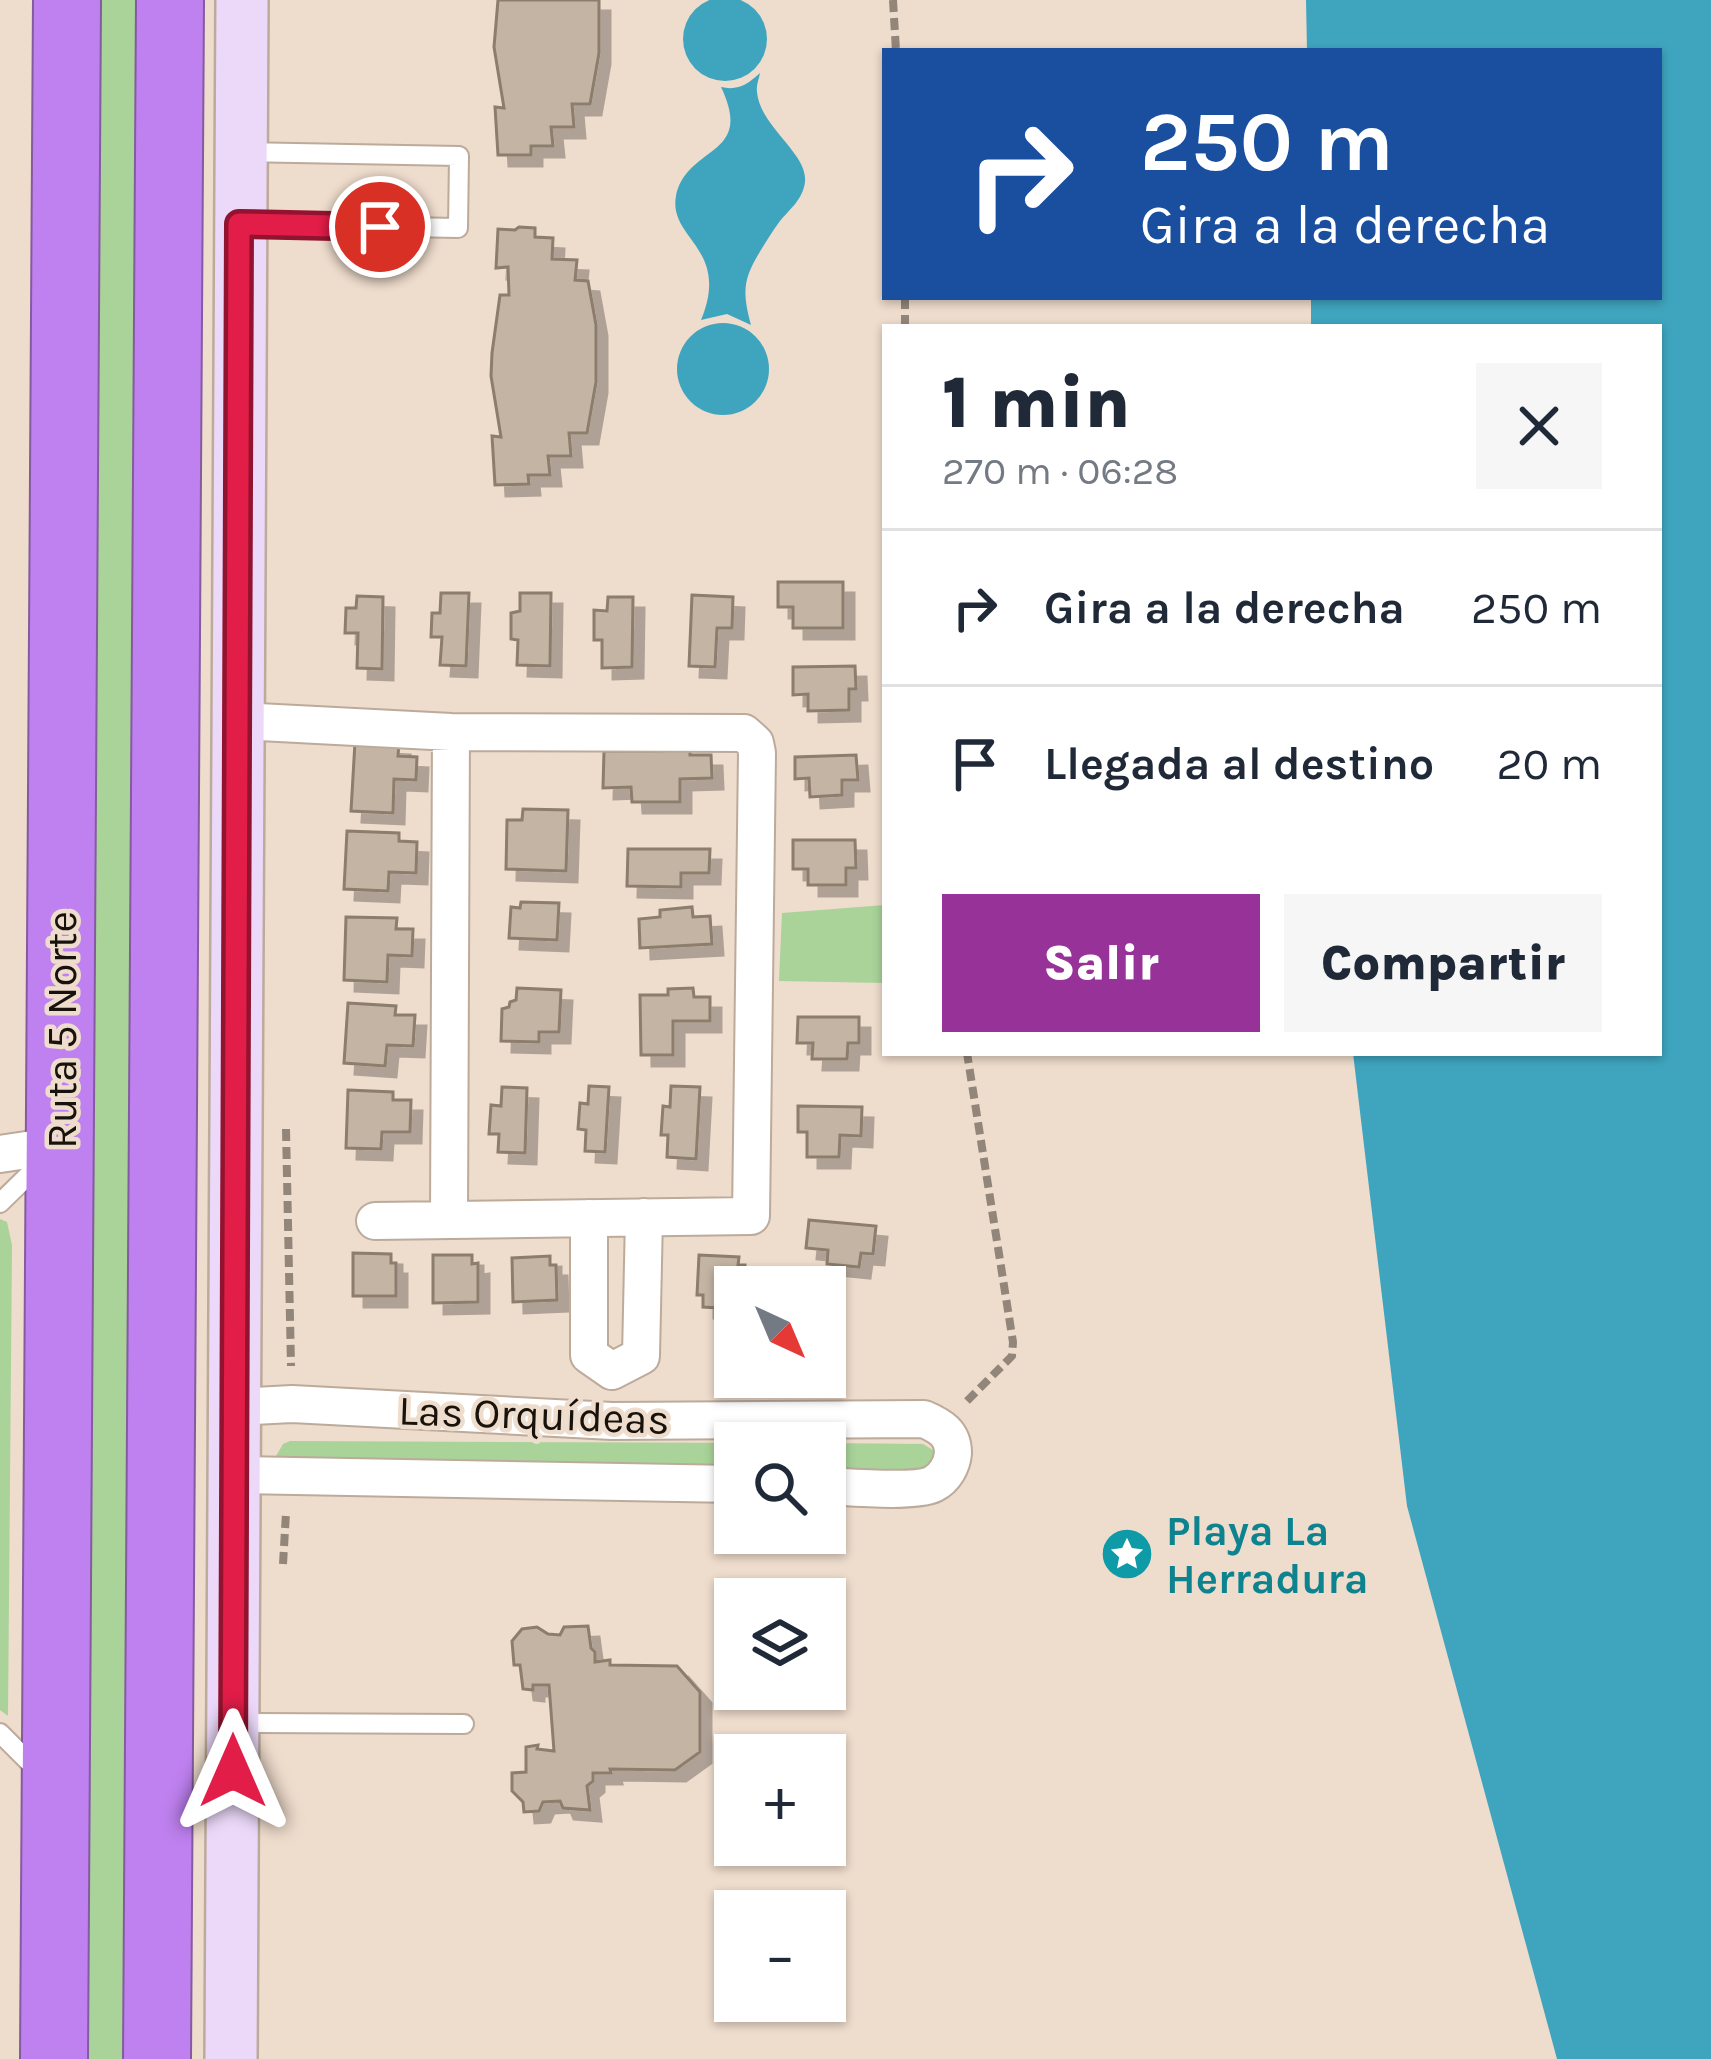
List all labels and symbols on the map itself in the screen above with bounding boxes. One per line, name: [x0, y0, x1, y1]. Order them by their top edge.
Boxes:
pin: [329, 176, 431, 278]
street label: Ruta 5 Norte: [37, 911, 87, 1149]
north arrow: [714, 1266, 846, 1398]
street label: Las Orquídeas: [398, 1385, 670, 1445]
place label: Playa La Herradura: [1166, 1506, 1369, 1604]
place icon: Playa La Herradura: [1099, 1526, 1155, 1582]
position arrow: [170, 1708, 296, 1834]

